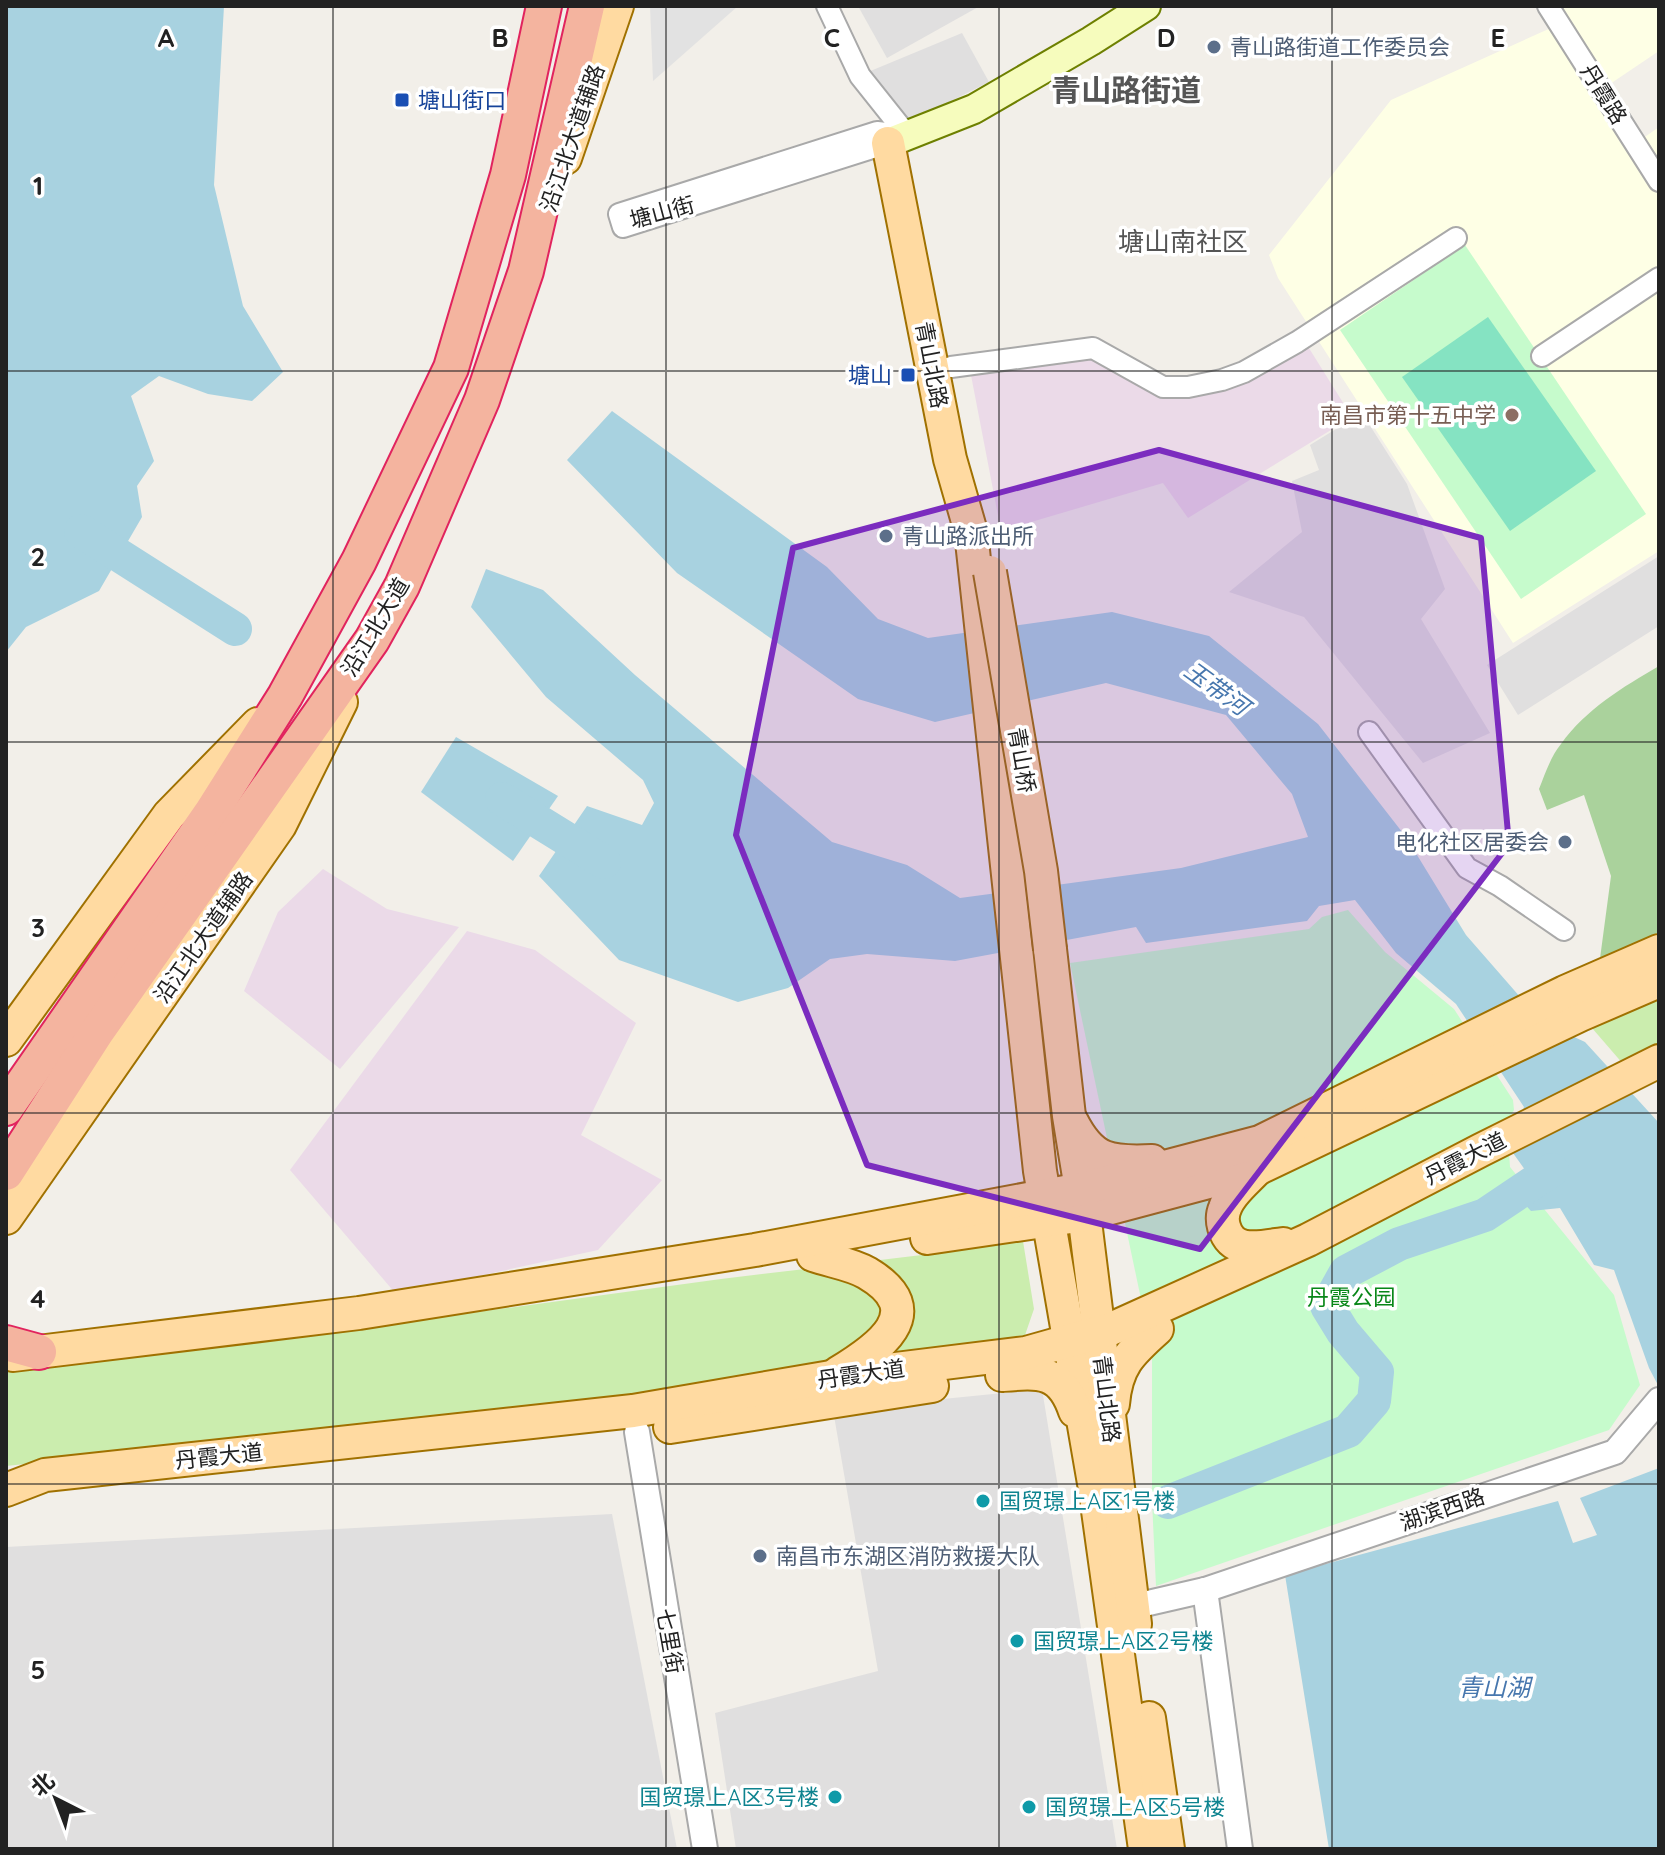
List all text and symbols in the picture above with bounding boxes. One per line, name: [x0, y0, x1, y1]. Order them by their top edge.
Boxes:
text: A: [158, 21, 175, 54]
text: B: [491, 21, 509, 54]
text: C: [824, 21, 840, 54]
text: D: [1157, 21, 1175, 54]
text: E: [1491, 21, 1505, 54]
place label: 青山路街道工作委员会: [1230, 33, 1450, 61]
marker: 青山路街道工作委员会: [1205, 38, 1223, 56]
street label: 丹霞路: [1575, 59, 1633, 129]
street label: 沿江北大道辅路: [534, 61, 610, 215]
district label: 青山路街道: [1051, 71, 1201, 109]
place label: 塘山街口: [418, 86, 506, 114]
marker: 塘山街口: [393, 91, 411, 109]
text: 1: [33, 169, 43, 202]
street label: 塘山街: [626, 190, 698, 234]
district label: 塘山南社区: [1118, 225, 1248, 258]
street label: 青山北路: [910, 319, 954, 411]
place label: 塘山: [848, 361, 892, 389]
marker: 塘山: [899, 366, 917, 384]
place label: 南昌市第十五中学: [1320, 401, 1496, 429]
marker: 南昌市第十五中学: [1503, 406, 1521, 424]
place label: 青山路派出所: [902, 522, 1034, 550]
marker: 青山路派出所: [877, 527, 895, 545]
text: 2: [31, 540, 45, 573]
street label: 沿江北大道: [335, 573, 415, 681]
water label: 玉带河: [1179, 655, 1258, 724]
street label: 青山桥: [1002, 725, 1042, 795]
place label: 电化社区居委会: [1395, 828, 1549, 856]
marker: 电化社区居委会: [1556, 833, 1574, 851]
street label: 沿江北大道辅路: [147, 866, 259, 1008]
text: 3: [31, 911, 45, 944]
street label: 丹霞大道: [1419, 1126, 1511, 1190]
text: 4: [30, 1282, 46, 1315]
park label: 丹霞公园: [1307, 1283, 1395, 1311]
street label: 丹霞大道: [815, 1354, 907, 1394]
street label: 青山北路: [1088, 1354, 1126, 1444]
street label: 丹霞大道: [174, 1437, 264, 1475]
street label: 湖滨西路: [1396, 1481, 1488, 1537]
place label: 国贸璟上A区1号楼: [999, 1487, 1175, 1515]
marker: 国贸璟上A区1号楼: [974, 1492, 992, 1510]
place label: 南昌市东湖区消防救援大队: [776, 1542, 1040, 1570]
marker: 南昌市东湖区消防救援大队: [751, 1547, 769, 1565]
street label: 七里街: [650, 1606, 690, 1676]
place label: 国贸璟上A区2号楼: [1033, 1627, 1213, 1655]
marker: 国贸璟上A区2号楼: [1008, 1632, 1026, 1650]
text: 5: [31, 1653, 45, 1686]
water label: 青山湖: [1458, 1672, 1534, 1702]
north arrow: [16, 1759, 96, 1839]
text: 北: [25, 1766, 60, 1802]
place label: 国贸璟上A区3号楼: [639, 1783, 819, 1811]
marker: 国贸璟上A区3号楼: [826, 1788, 844, 1806]
place label: 国贸璟上A区5号楼: [1045, 1793, 1225, 1821]
marker: 国贸璟上A区5号楼: [1020, 1798, 1038, 1816]

